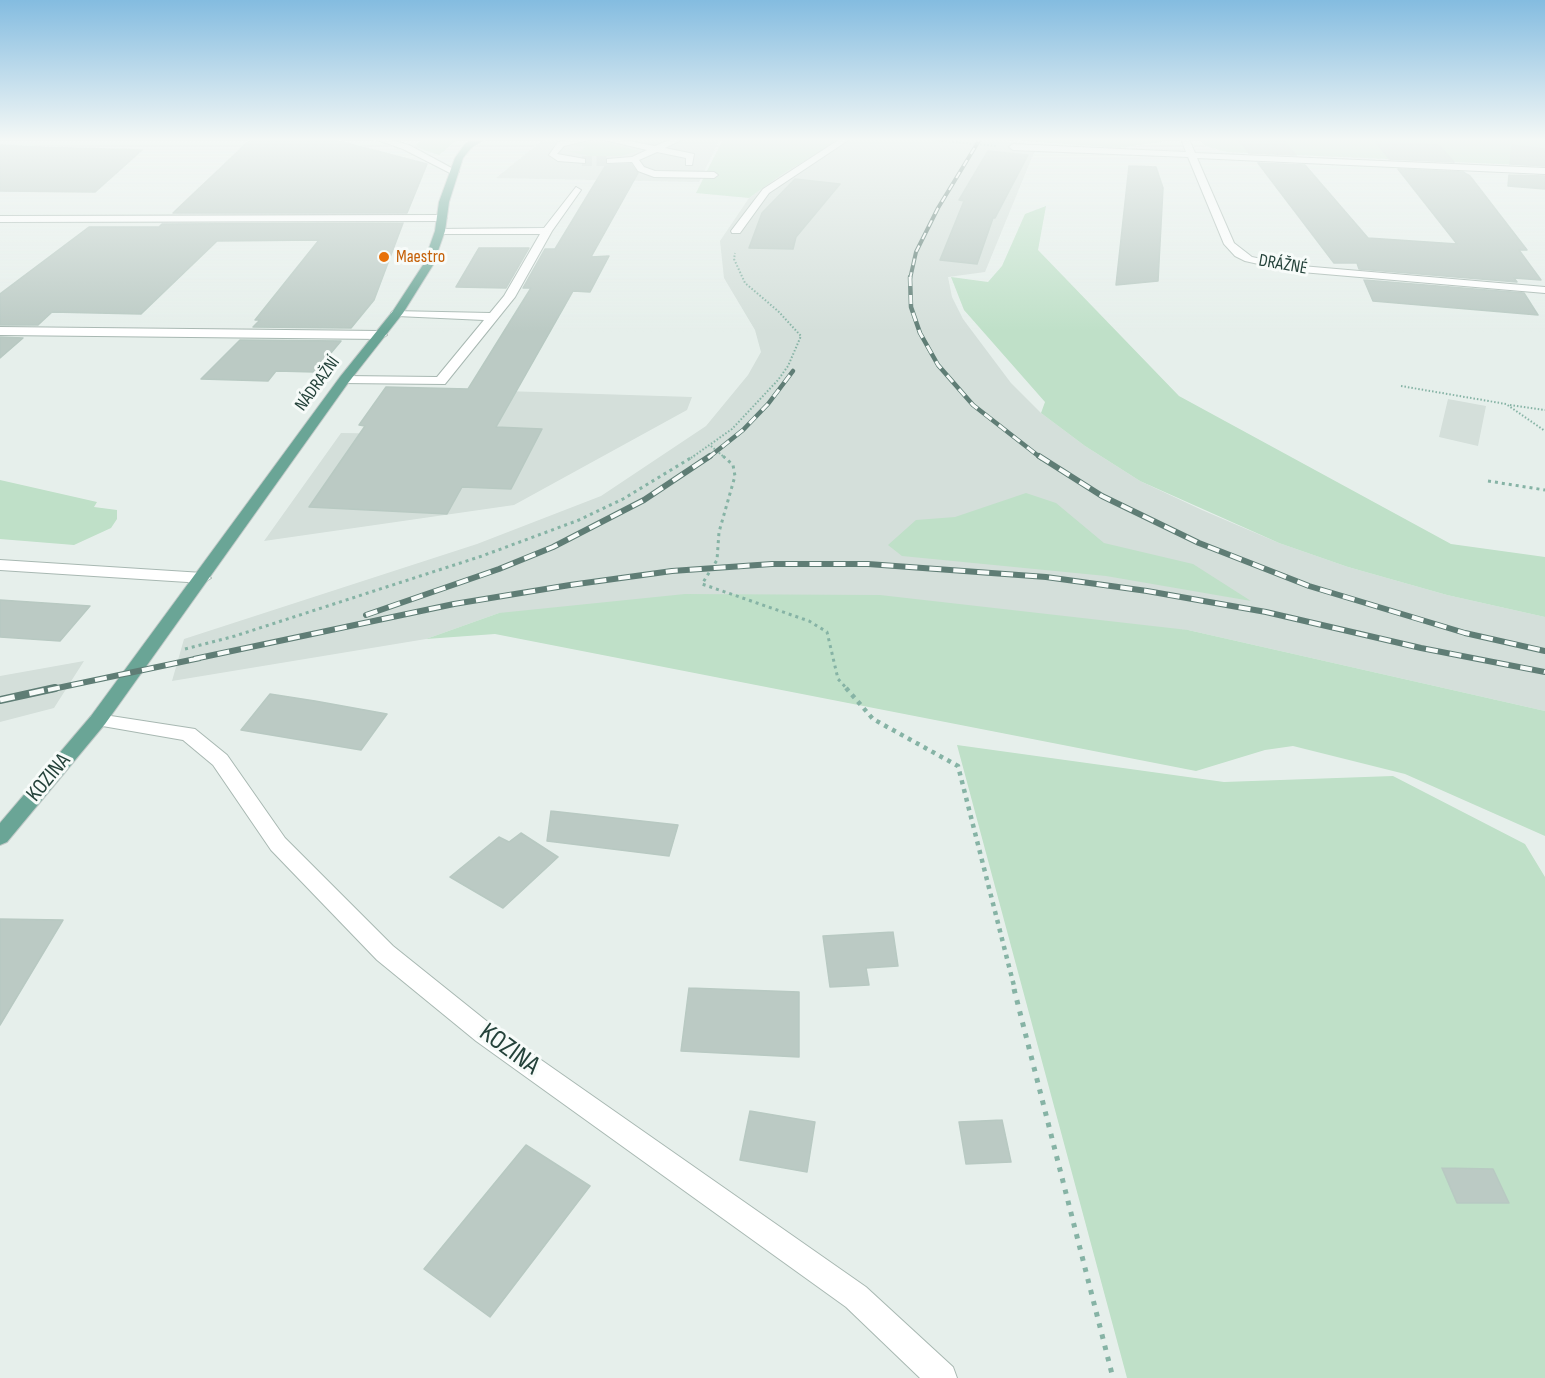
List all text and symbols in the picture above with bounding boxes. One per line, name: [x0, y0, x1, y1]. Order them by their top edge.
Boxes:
place label: Maestro: [396, 246, 445, 268]
marker: Maestro: [377, 250, 391, 264]
street label: DRÁŽNÉ: [1257, 250, 1309, 280]
street label: NÁDRAŽNÍ: [291, 353, 345, 415]
street label: KOZINA: [21, 749, 77, 807]
street label: KOZINA: [472, 1017, 546, 1083]

